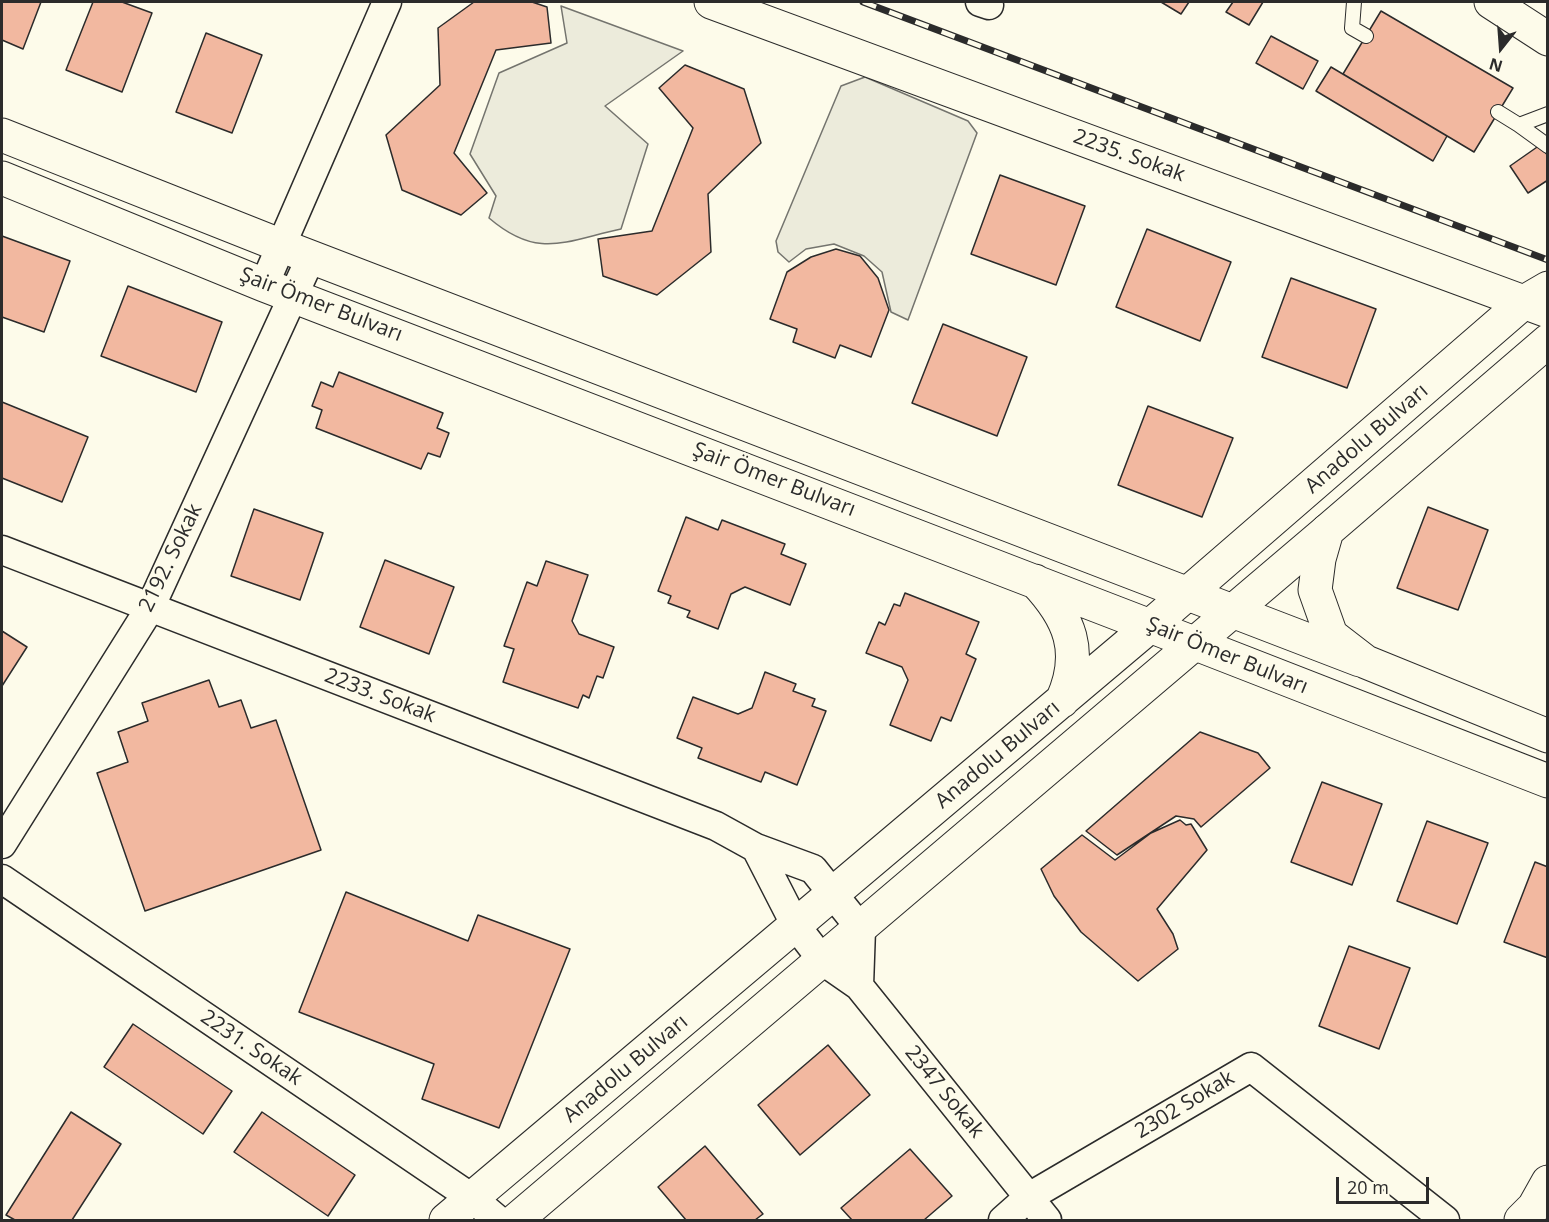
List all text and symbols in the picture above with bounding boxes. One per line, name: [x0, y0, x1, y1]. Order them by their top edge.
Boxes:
north arrow: [1471, 18, 1531, 78]
text: N: [1486, 53, 1505, 78]
street label: 2235. Sokak: [1070, 124, 1188, 188]
street label: Şair Ömer Bulvarı: [236, 262, 406, 348]
street label: Anadolu Bulvarı: [1300, 379, 1434, 499]
street label: Şair Ömer Bulvarı: [689, 437, 859, 523]
street label: 2192. Sokak: [134, 500, 208, 616]
street label: Şair Ömer Bulvarı: [1143, 612, 1311, 700]
street label: 2233. Sokak: [321, 663, 439, 729]
street label: Anadolu Bulvarı: [931, 696, 1065, 814]
street label: 2231. Sokak: [196, 1005, 306, 1091]
street label: Anadolu Bulvarı: [559, 1010, 693, 1128]
street label: 2347 Sokak: [899, 1041, 989, 1143]
street label: 2302 Sokak: [1131, 1066, 1239, 1144]
scale bar: [1339, 1165, 1432, 1203]
text: 20 m: [1347, 1175, 1389, 1199]

